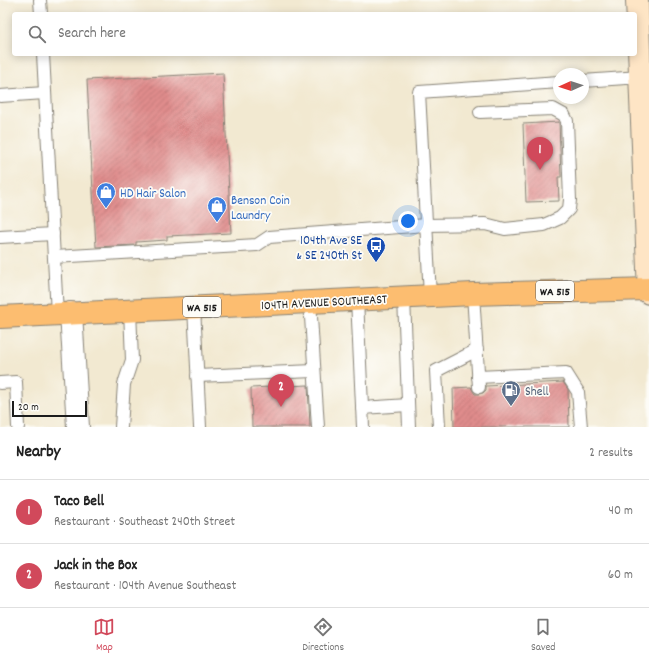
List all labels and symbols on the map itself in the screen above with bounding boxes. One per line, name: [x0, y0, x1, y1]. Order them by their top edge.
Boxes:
north arrow: [553, 68, 589, 104]
pin: 1: [527, 137, 553, 170]
shop icon: HD Hair Salon: [95, 181, 117, 209]
place label: HD Hair Salon: [120, 185, 186, 204]
place label: Benson Coin Laundry: [231, 192, 290, 226]
shop icon: Benson Coin Laundry: [206, 195, 228, 223]
your location: [398, 211, 418, 231]
place label: 104th Ave SE & SE 240th St: [296, 232, 362, 266]
bus stop icon: 104th Ave SE & SE 240th St: [365, 235, 387, 263]
road number: WA 515: [536, 281, 574, 301]
street label: 104TH AVENUE SOUTHEAST: [261, 291, 388, 316]
road number: WA 515: [183, 297, 221, 317]
pin: 2: [268, 374, 294, 407]
fuel station icon: Shell: [500, 379, 522, 407]
place label: Shell: [525, 383, 549, 402]
scale bar: [12, 399, 87, 418]

